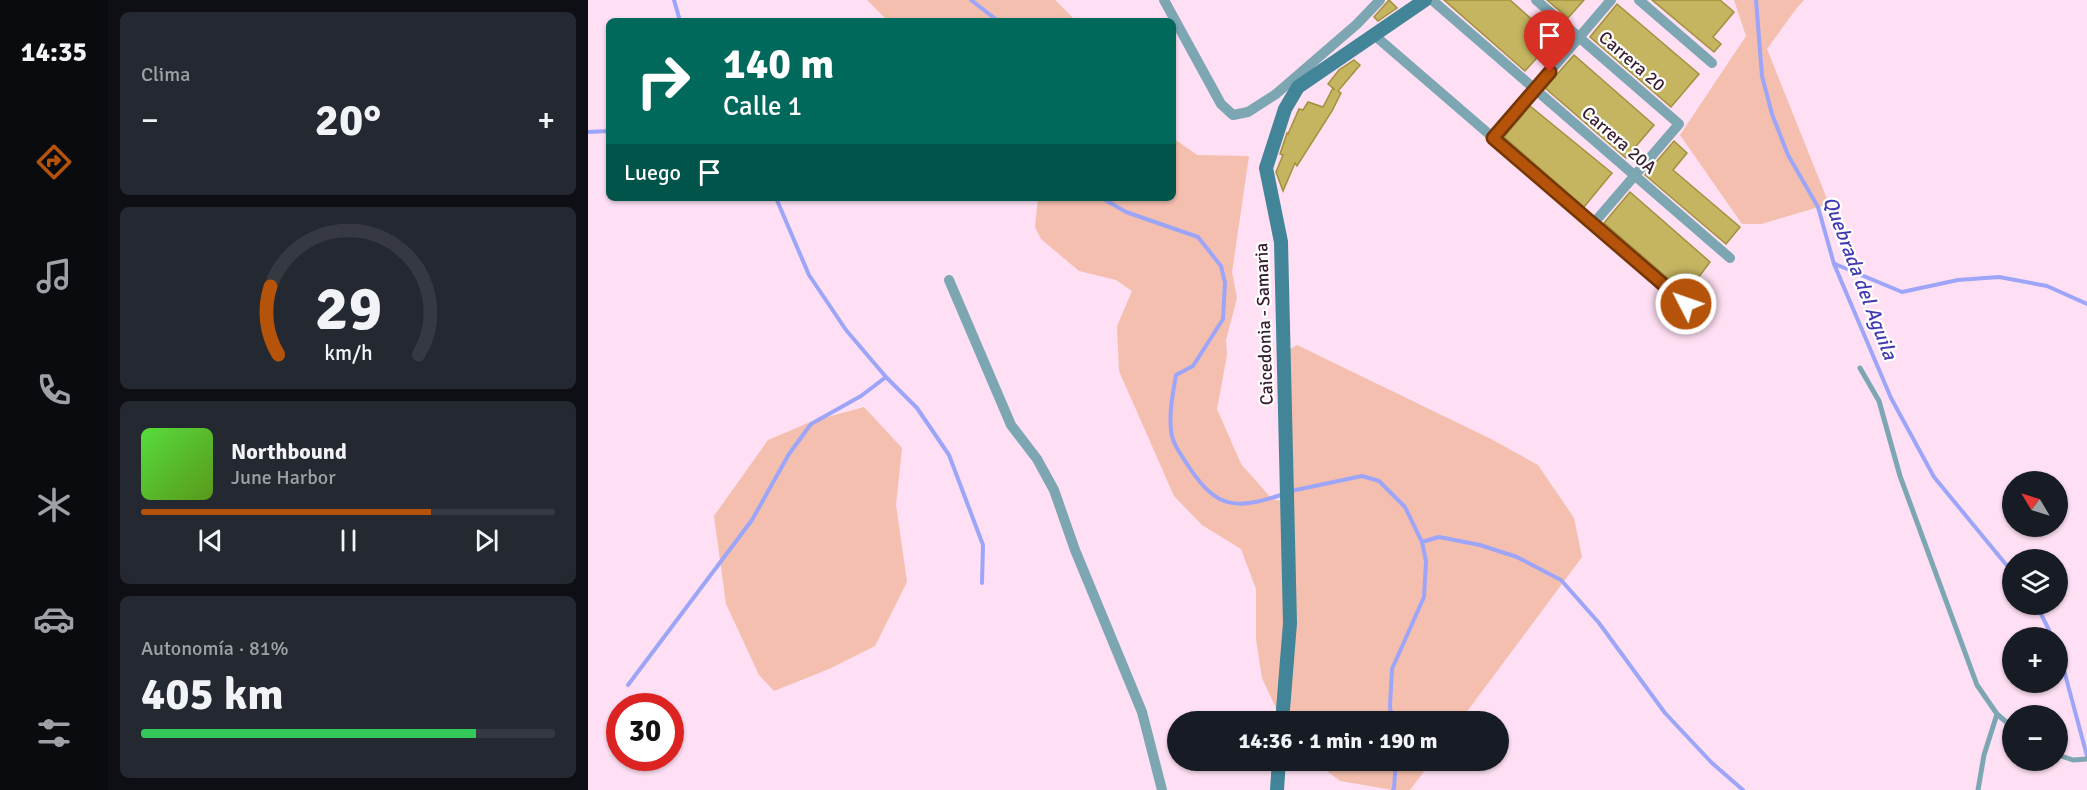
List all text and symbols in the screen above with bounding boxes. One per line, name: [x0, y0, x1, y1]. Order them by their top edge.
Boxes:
pin: [1524, 10, 1575, 72]
icon: arrive: [1533, 19, 1566, 52]
street label: Carrera 20: [1594, 26, 1670, 96]
text: 14:35: [21, 36, 87, 69]
text: 140 m: [723, 39, 834, 90]
icon: right: [624, 42, 702, 120]
text: Clima: [141, 62, 190, 87]
text: Calle 1: [723, 90, 802, 123]
text: 20°: [315, 93, 381, 148]
text: −: [141, 100, 159, 141]
text: +: [537, 100, 555, 141]
street label: Carrera 20A: [1577, 102, 1661, 178]
icon: directions: [33, 141, 75, 183]
icon: arrive: [693, 156, 726, 189]
text: Luego: [624, 159, 681, 186]
water label: Quebrada del Aguila: [1817, 193, 1903, 364]
street label: Caicedonia - Samaria: [1250, 242, 1278, 406]
icon: music: [33, 255, 75, 297]
text: 29: [314, 270, 382, 347]
position arrow: [1654, 272, 1718, 336]
text: km/h: [324, 340, 372, 366]
icon: phone: [33, 369, 75, 411]
text: Northbound: [231, 438, 347, 465]
text: June Harbor: [231, 465, 336, 490]
north arrow: [2002, 471, 2068, 537]
map controls: [2002, 471, 2068, 771]
icon: climate: [33, 484, 75, 526]
icon: previous: [194, 524, 227, 557]
icon: pause: [332, 524, 365, 557]
icon: next: [470, 524, 503, 557]
button: layers: [2002, 549, 2068, 615]
icon: car: [33, 598, 75, 640]
button: +: [2002, 627, 2068, 693]
text: Autonomía · 81%: [141, 636, 289, 661]
text: 405 km: [141, 667, 284, 722]
speed limit sign: 30: [606, 693, 684, 771]
button: −: [2002, 705, 2068, 771]
icon: filters: [33, 712, 75, 754]
text: 14:36 · 1 min · 190 m: [1238, 727, 1438, 754]

